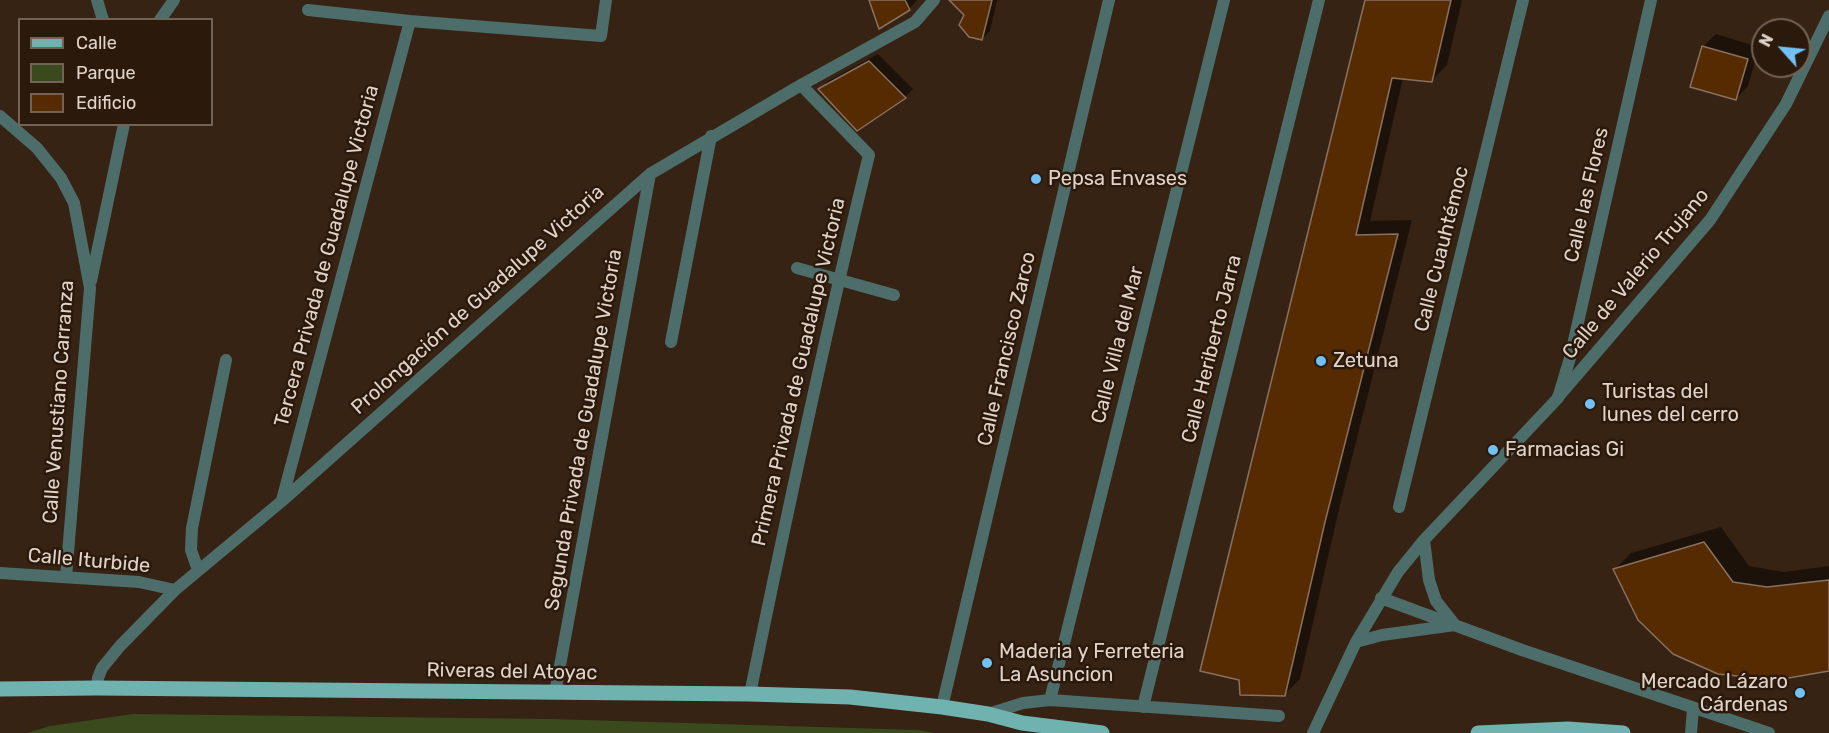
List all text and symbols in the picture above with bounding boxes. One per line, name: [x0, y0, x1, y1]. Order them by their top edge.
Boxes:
legend: [18, 18, 213, 126]
north arrow: [1751, 18, 1811, 78]
text: N: [1755, 31, 1777, 50]
text: Calle: [76, 32, 117, 54]
text: Parque: [76, 62, 136, 84]
street label: Tercera Privada de Guadalupe Victoria: [270, 82, 384, 430]
text: Edificio: [76, 92, 136, 114]
street label: Calle las Flores: [1560, 125, 1614, 265]
street label: Calle Cuauhtémoc: [1410, 164, 1474, 334]
place label: Pepsa Envases: [1048, 167, 1187, 191]
marker: Pepsa Envases: [1029, 172, 1043, 186]
street label: Prolongación de Guadalupe Victoria: [347, 180, 609, 420]
street label: Calle de Valerio Trujano: [1558, 184, 1714, 364]
street label: Primera Privada de Guadalupe Victoria: [747, 196, 851, 548]
street label: Segunda Privada de Guadalupe Victoria: [540, 247, 628, 613]
street label: Calle Francisco Zarco: [973, 250, 1041, 448]
street label: Calle Heriberto Jarra: [1177, 253, 1247, 445]
street label: Calle Villa del Mar: [1087, 264, 1149, 426]
street label: Calle Venustiano Carranza: [39, 280, 79, 524]
place label: Zetuna: [1333, 349, 1399, 373]
marker: Zetuna: [1314, 354, 1328, 368]
place label: Turistas del lunes del cerro: [1602, 380, 1739, 427]
marker: Turistas del lunes del cerro: [1583, 397, 1597, 411]
place label: Farmacias Gi: [1505, 438, 1624, 462]
marker: Farmacias Gi: [1486, 443, 1500, 457]
street label: Calle Iturbide: [27, 544, 151, 578]
place label: Maderia y Ferreteria La Asuncion: [999, 640, 1185, 687]
marker: Maderia y Ferreteria La Asuncion: [980, 656, 994, 670]
street label: Riveras del Atoyac: [426, 659, 598, 685]
place label: Mercado Lázaro Cárdenas: [1641, 670, 1788, 717]
marker: Mercado Lázaro Cárdenas: [1793, 686, 1807, 700]

